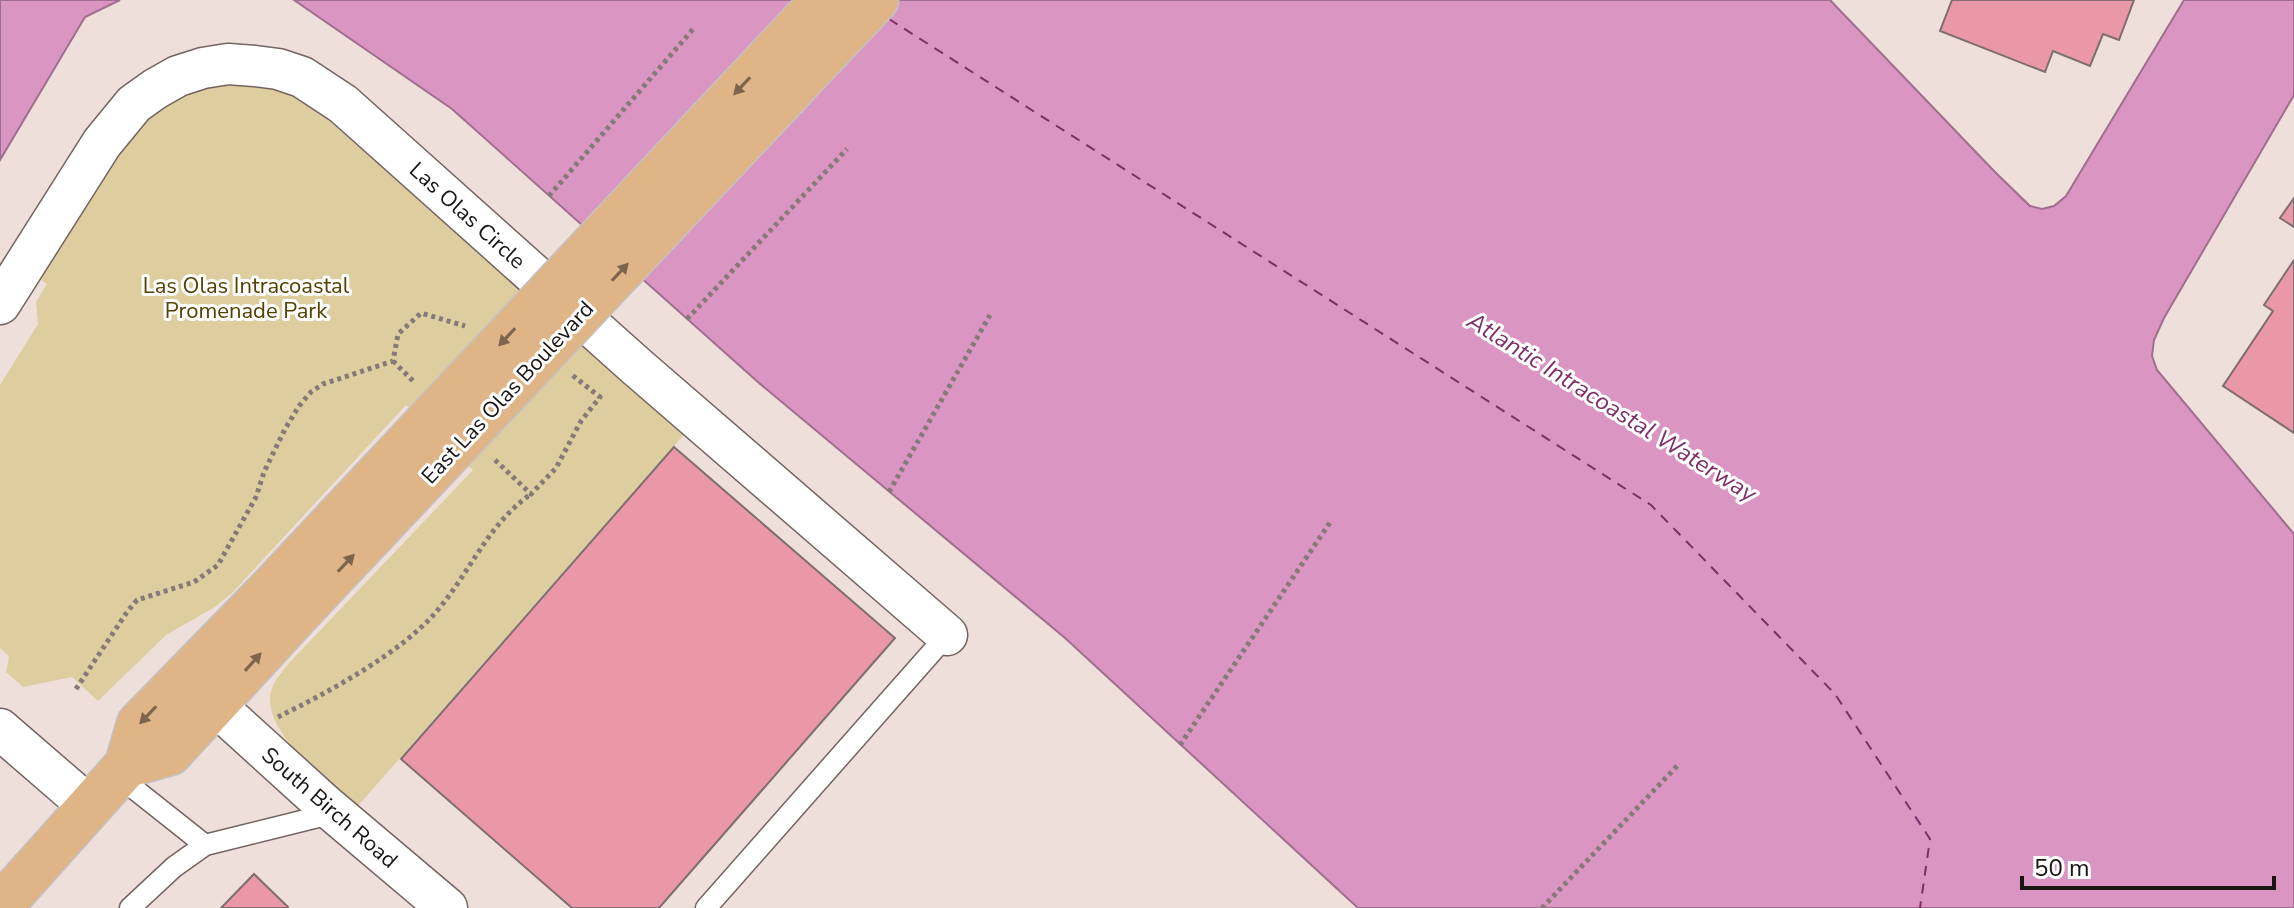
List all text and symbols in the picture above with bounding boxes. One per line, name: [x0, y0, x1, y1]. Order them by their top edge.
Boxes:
one-way arrow: [734, 77, 752, 96]
street label: Las Olas Circle: [403, 155, 532, 276]
one-way arrow: [610, 263, 628, 282]
park label: Las Olas Intracoastal Promenade Park: [143, 271, 350, 326]
street label: East Las Olas Boulevard: [415, 295, 601, 491]
water label: Atlantic Intracoastal Waterway: [1460, 304, 1764, 510]
one-way arrow: [498, 327, 517, 346]
one-way arrow: [336, 554, 354, 573]
one-way arrow: [244, 652, 262, 672]
one-way arrow: [139, 705, 157, 725]
street label: South Birch Road: [255, 740, 404, 875]
scale bar: [2022, 840, 2274, 890]
text: 50 m: [2034, 852, 2090, 884]

